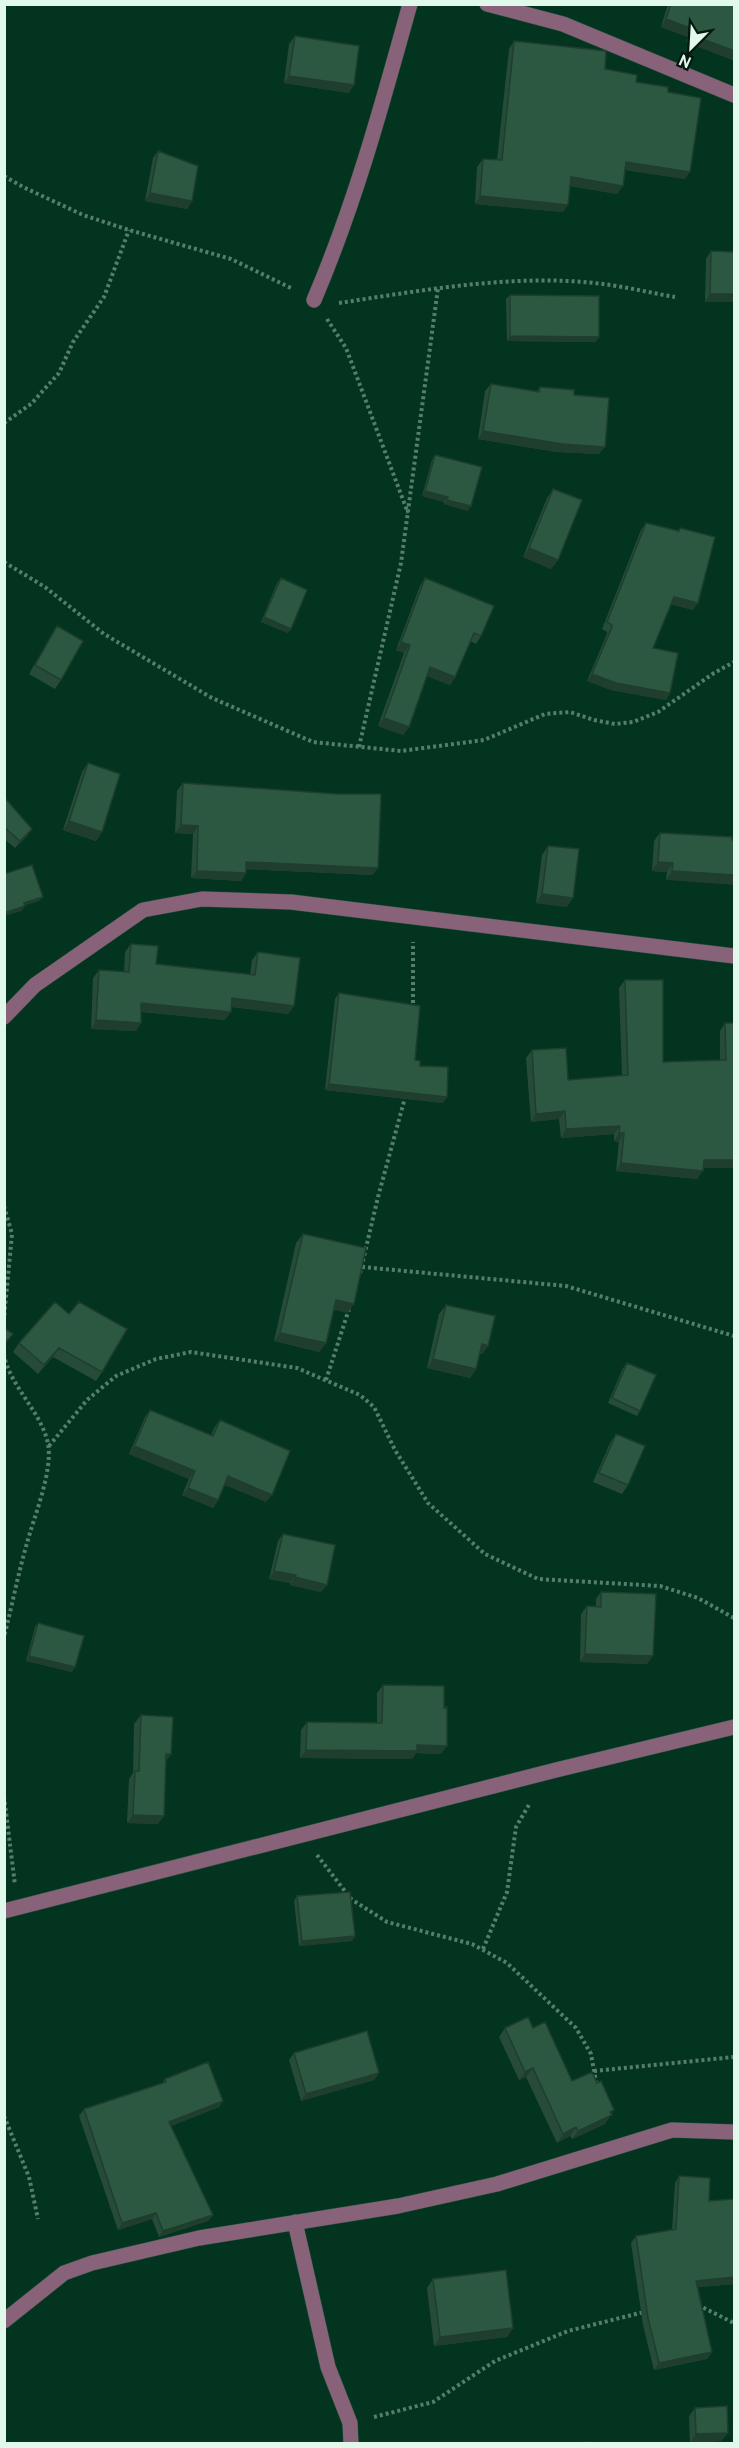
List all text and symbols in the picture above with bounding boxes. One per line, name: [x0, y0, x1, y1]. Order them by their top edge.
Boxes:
north arrow: [661, 18, 721, 78]
text: N: [676, 48, 695, 71]

